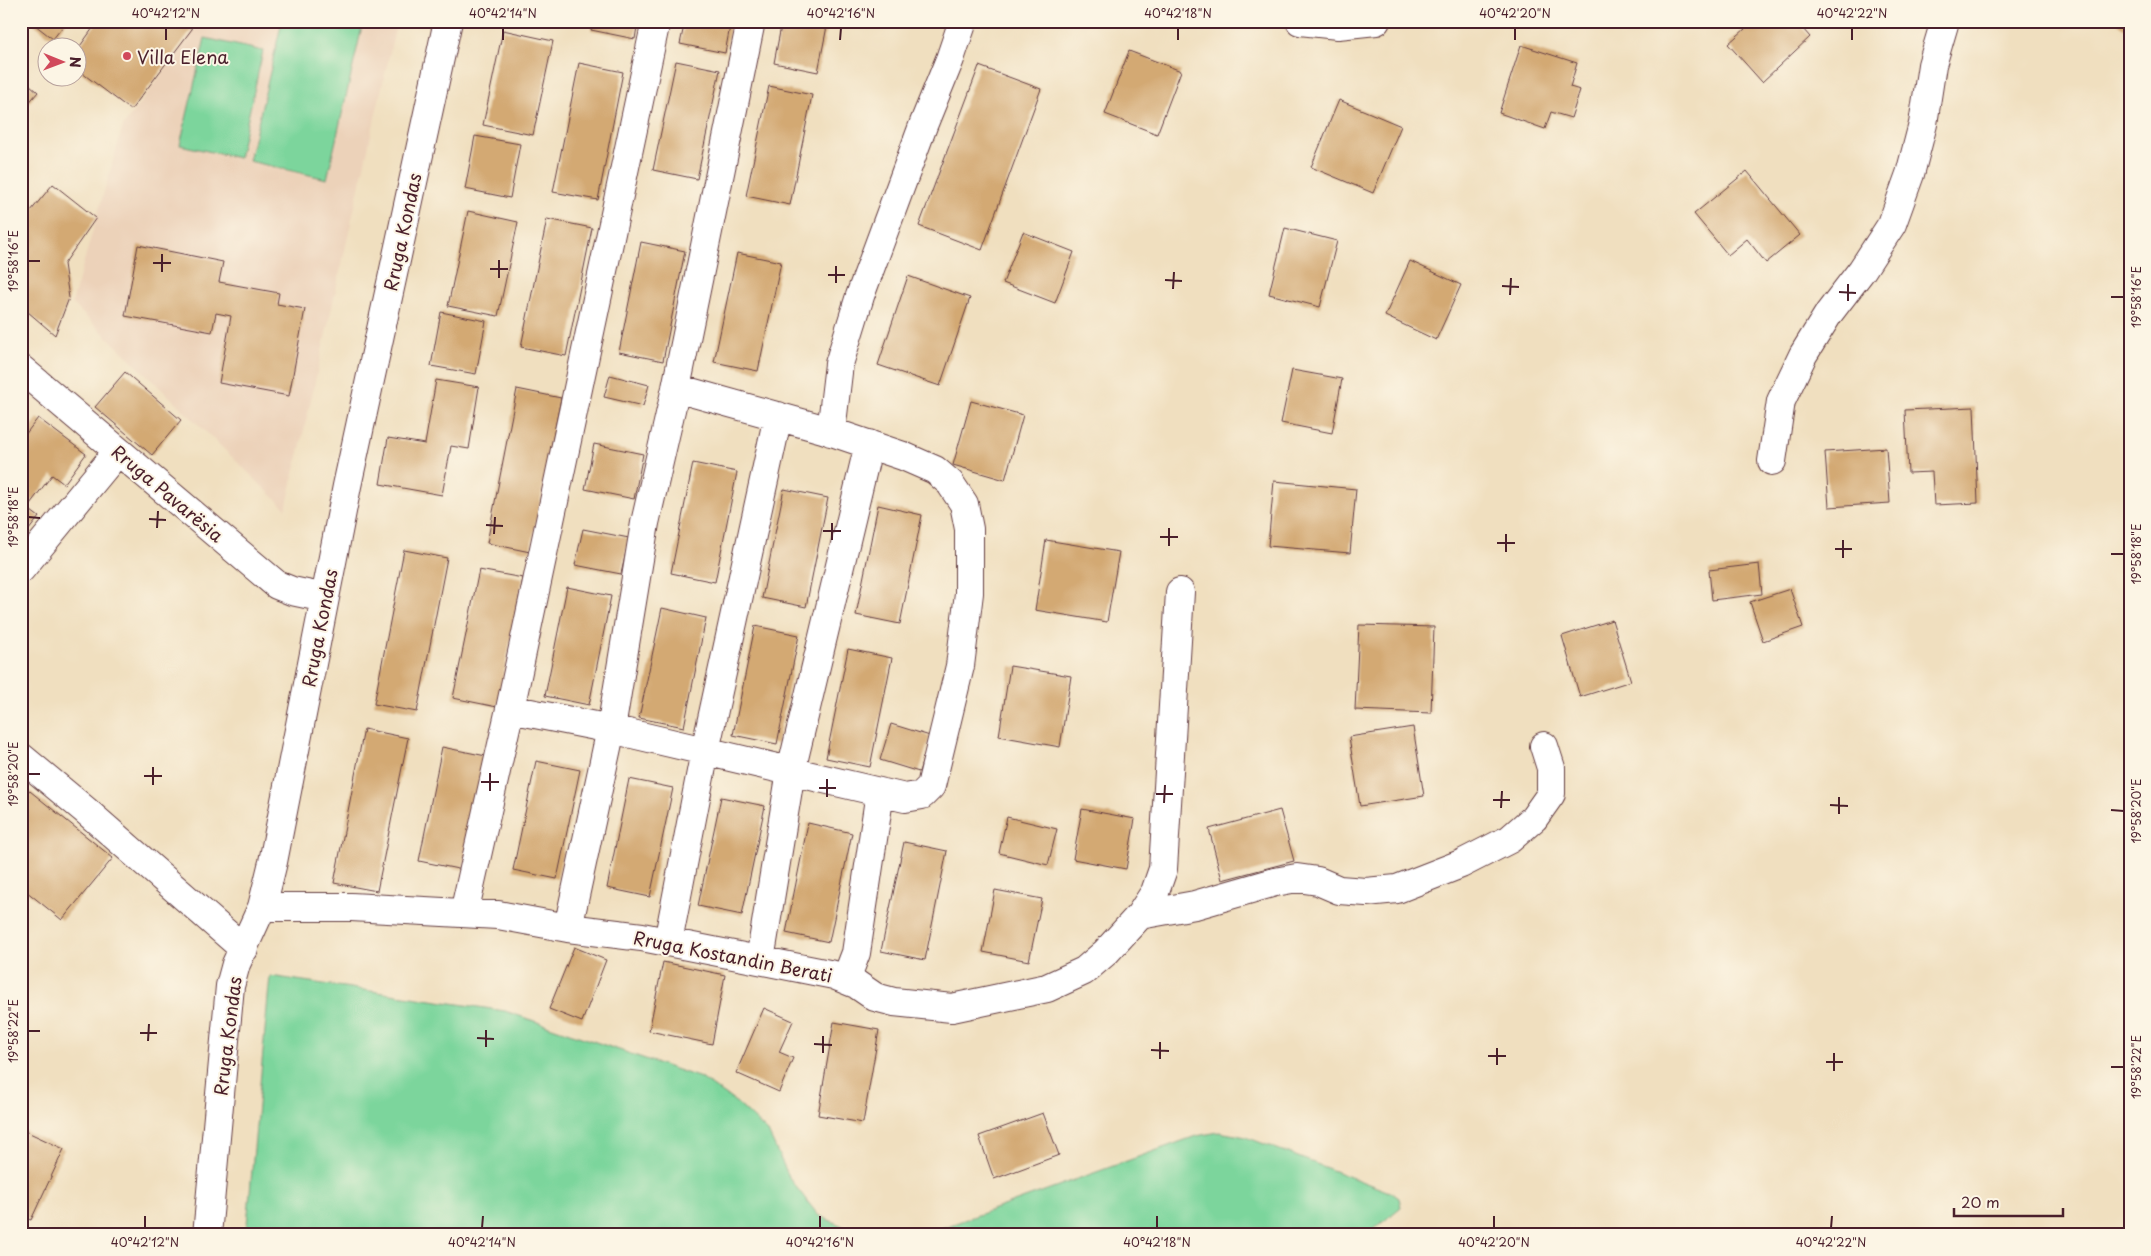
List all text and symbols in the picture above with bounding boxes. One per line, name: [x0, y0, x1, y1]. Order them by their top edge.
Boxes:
text: 40°42'12"N: [132, 4, 200, 22]
text: 40°42'14"N: [469, 4, 537, 22]
text: 40°42'16"N: [807, 4, 875, 22]
text: 40°42'18"N: [1144, 4, 1212, 22]
text: 40°42'20"N: [1479, 4, 1551, 22]
text: 40°42'22"N: [1817, 4, 1887, 22]
north arrow: [38, 38, 88, 88]
place label: Villa Elena: [137, 43, 229, 70]
marker: Villa Elena: [121, 50, 133, 62]
text: N: [65, 57, 86, 68]
street label: Rruga Kondas: [376, 170, 428, 294]
text: 19°58'16"E: [4, 230, 22, 292]
text: 19°58'16"E: [2127, 266, 2145, 328]
street label: Rruga Pavarësia: [106, 438, 230, 548]
text: 19°58'18"E: [4, 486, 22, 548]
text: 19°58'18"E: [2127, 523, 2145, 585]
street label: Rruga Kondas: [294, 566, 344, 690]
text: 19°58'20"E: [4, 741, 22, 807]
text: 19°58'20"E: [2127, 778, 2145, 844]
street label: Rruga Kostandin Berati: [631, 923, 835, 989]
street label: Rruga Kondas: [206, 975, 248, 1097]
text: 19°58'22"E: [4, 999, 22, 1063]
text: 19°58'22"E: [2127, 1035, 2145, 1099]
scale bar: [1954, 1186, 2062, 1218]
text: 20 m: [1961, 1190, 2000, 1213]
text: 40°42'12"N: [111, 1233, 179, 1251]
text: 40°42'14"N: [448, 1233, 516, 1251]
text: 40°42'16"N: [786, 1233, 854, 1251]
text: 40°42'18"N: [1123, 1233, 1191, 1251]
text: 40°42'20"N: [1458, 1233, 1530, 1251]
text: 40°42'22"N: [1796, 1233, 1866, 1251]

